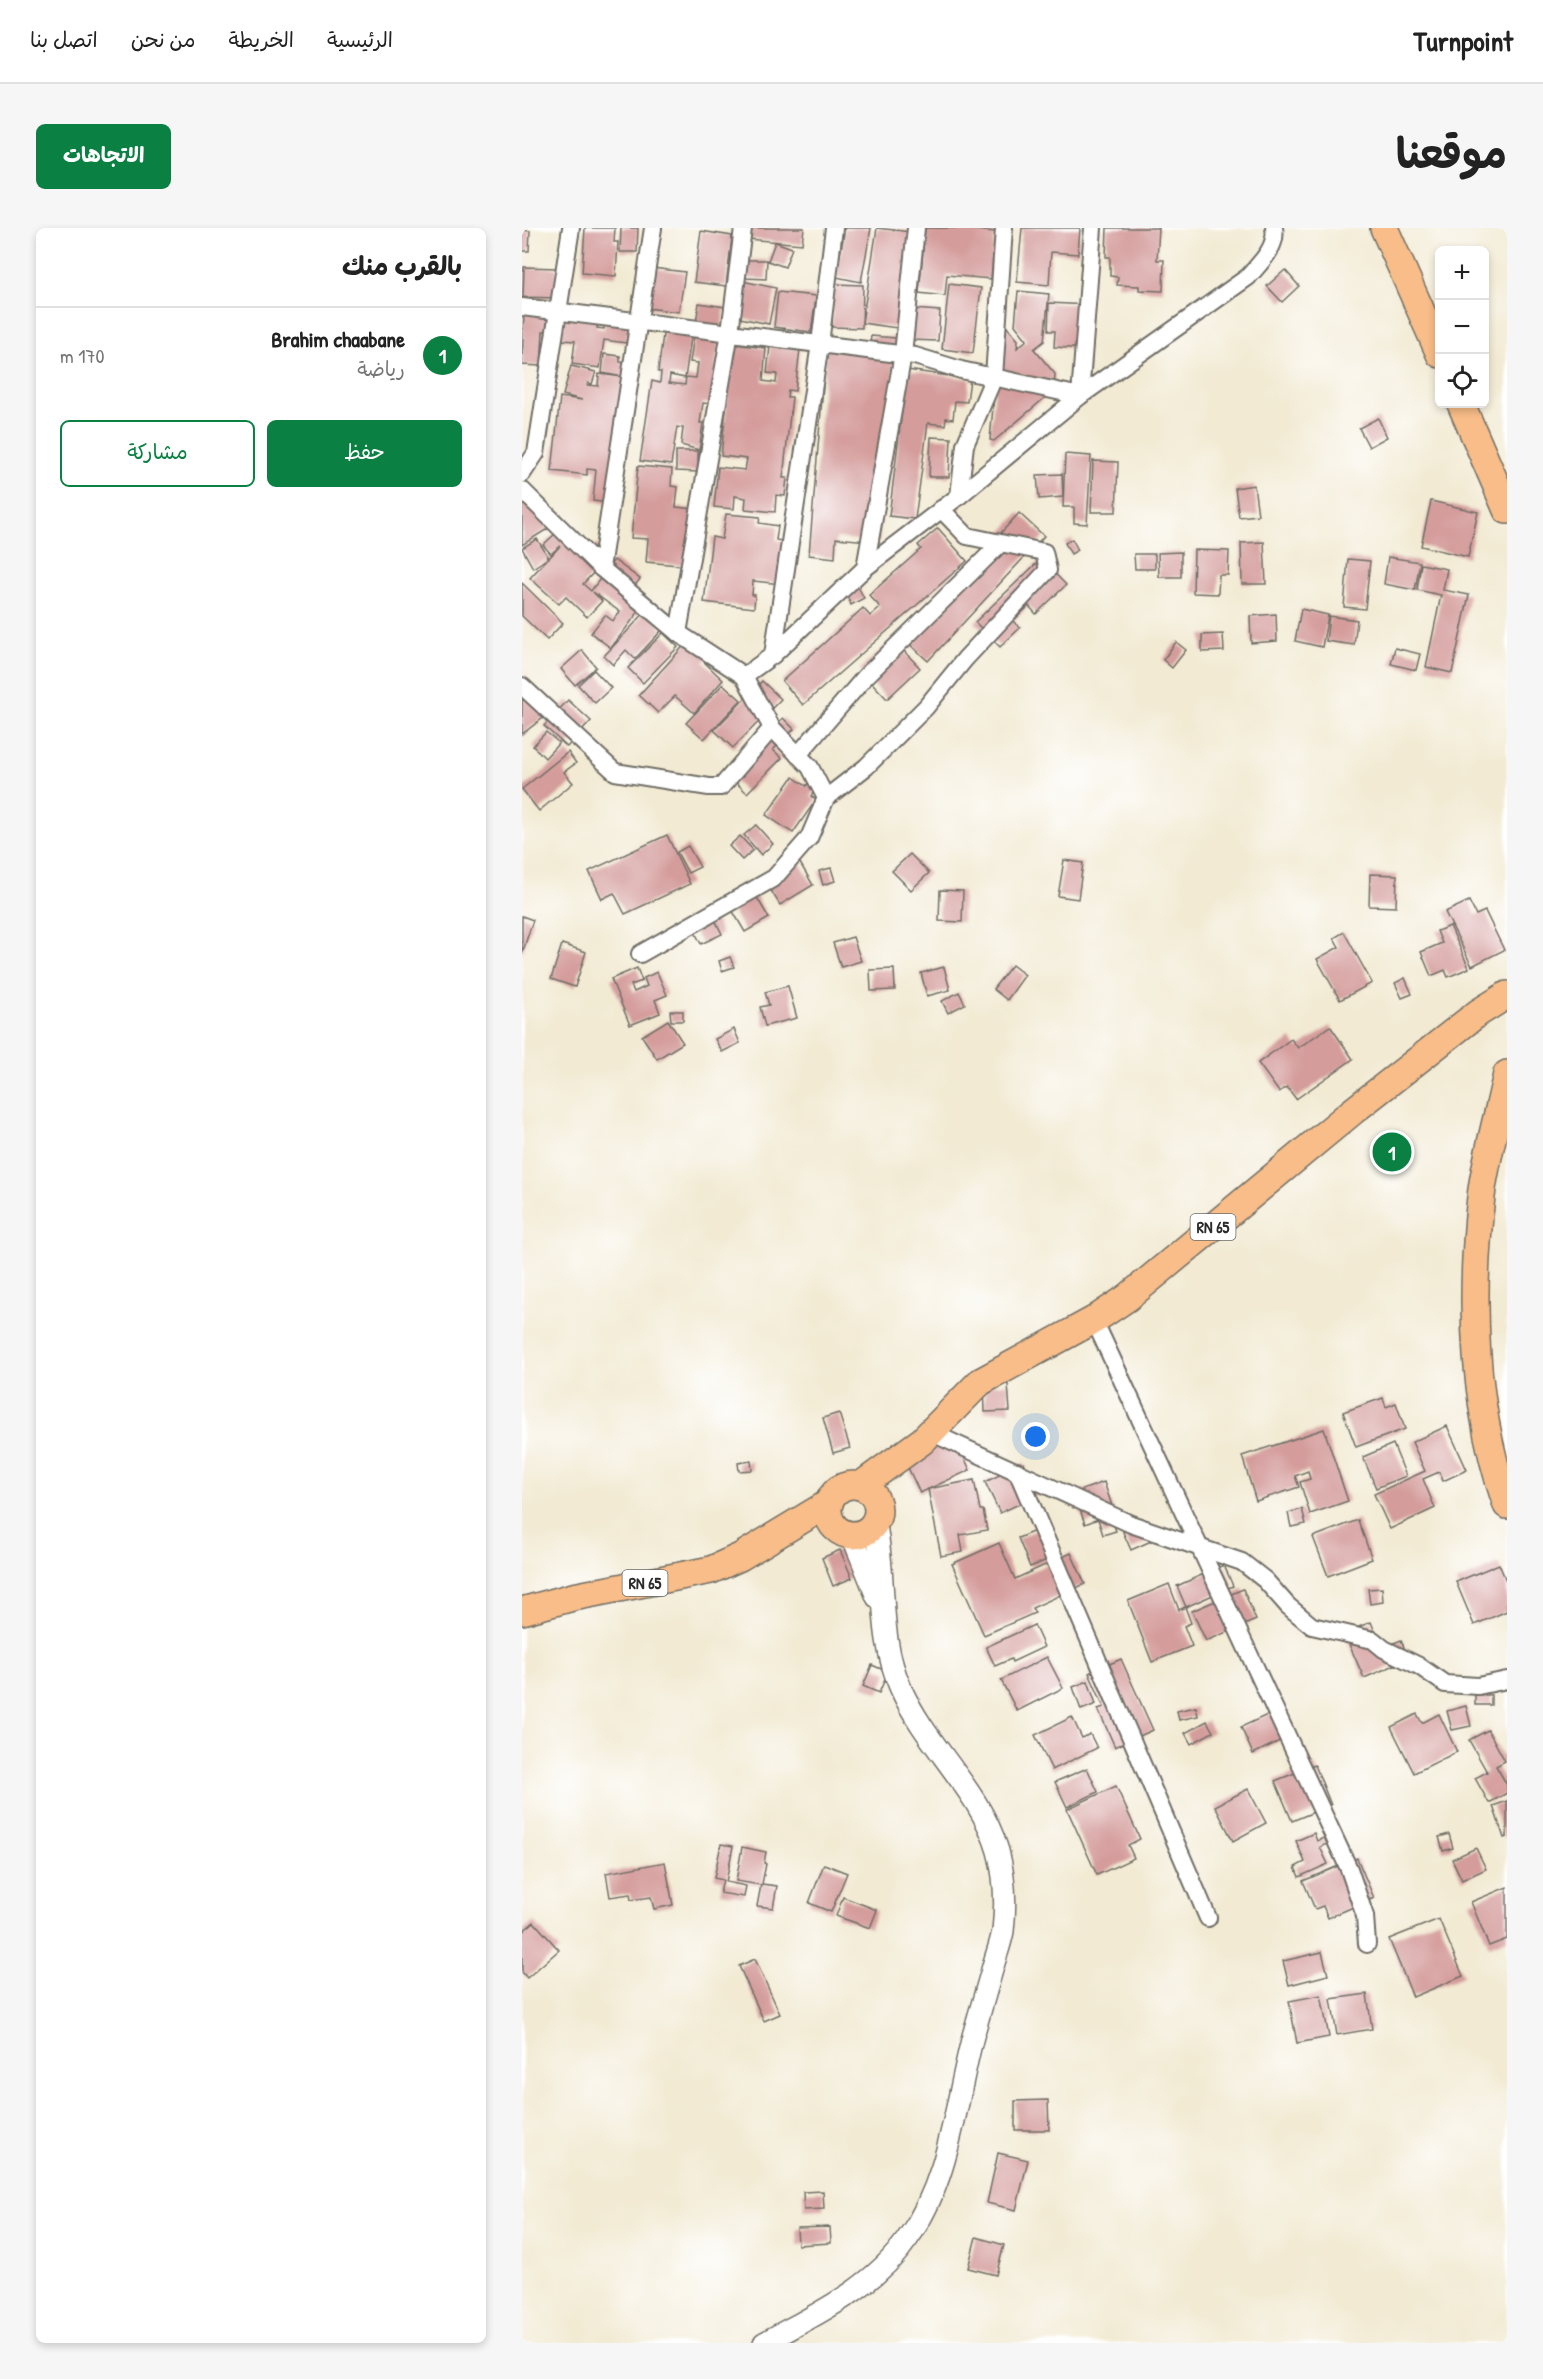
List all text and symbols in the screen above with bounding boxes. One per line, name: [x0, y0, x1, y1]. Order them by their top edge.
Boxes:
text: Turnpoint: [1413, 22, 1513, 60]
text: اتصل بنا: [30, 25, 98, 54]
text: من نحن: [131, 25, 195, 54]
text: الخريطة: [228, 25, 294, 54]
text: الرئيسية: [327, 25, 393, 54]
button: الاتجاهات: [36, 124, 171, 189]
text: موقعنا: [1396, 124, 1507, 181]
map controls: [1435, 246, 1489, 408]
button: +: [1435, 246, 1489, 300]
text: بالقرب منك: [342, 248, 462, 283]
button: −: [1435, 300, 1489, 354]
text: Brahim chaabane: [271, 324, 405, 354]
text: 170 m: [60, 342, 104, 369]
text: 1: [439, 342, 446, 369]
button: locate: [1435, 354, 1489, 408]
text: رياضة: [357, 355, 405, 382]
button: مشاركة: [60, 420, 255, 487]
button: حفظ: [267, 420, 462, 487]
pin: 1: [1372, 1130, 1412, 1174]
road number: RN 65: [1190, 1214, 1236, 1240]
your location: [1021, 1422, 1050, 1451]
road number: RN 65: [622, 1570, 668, 1596]

